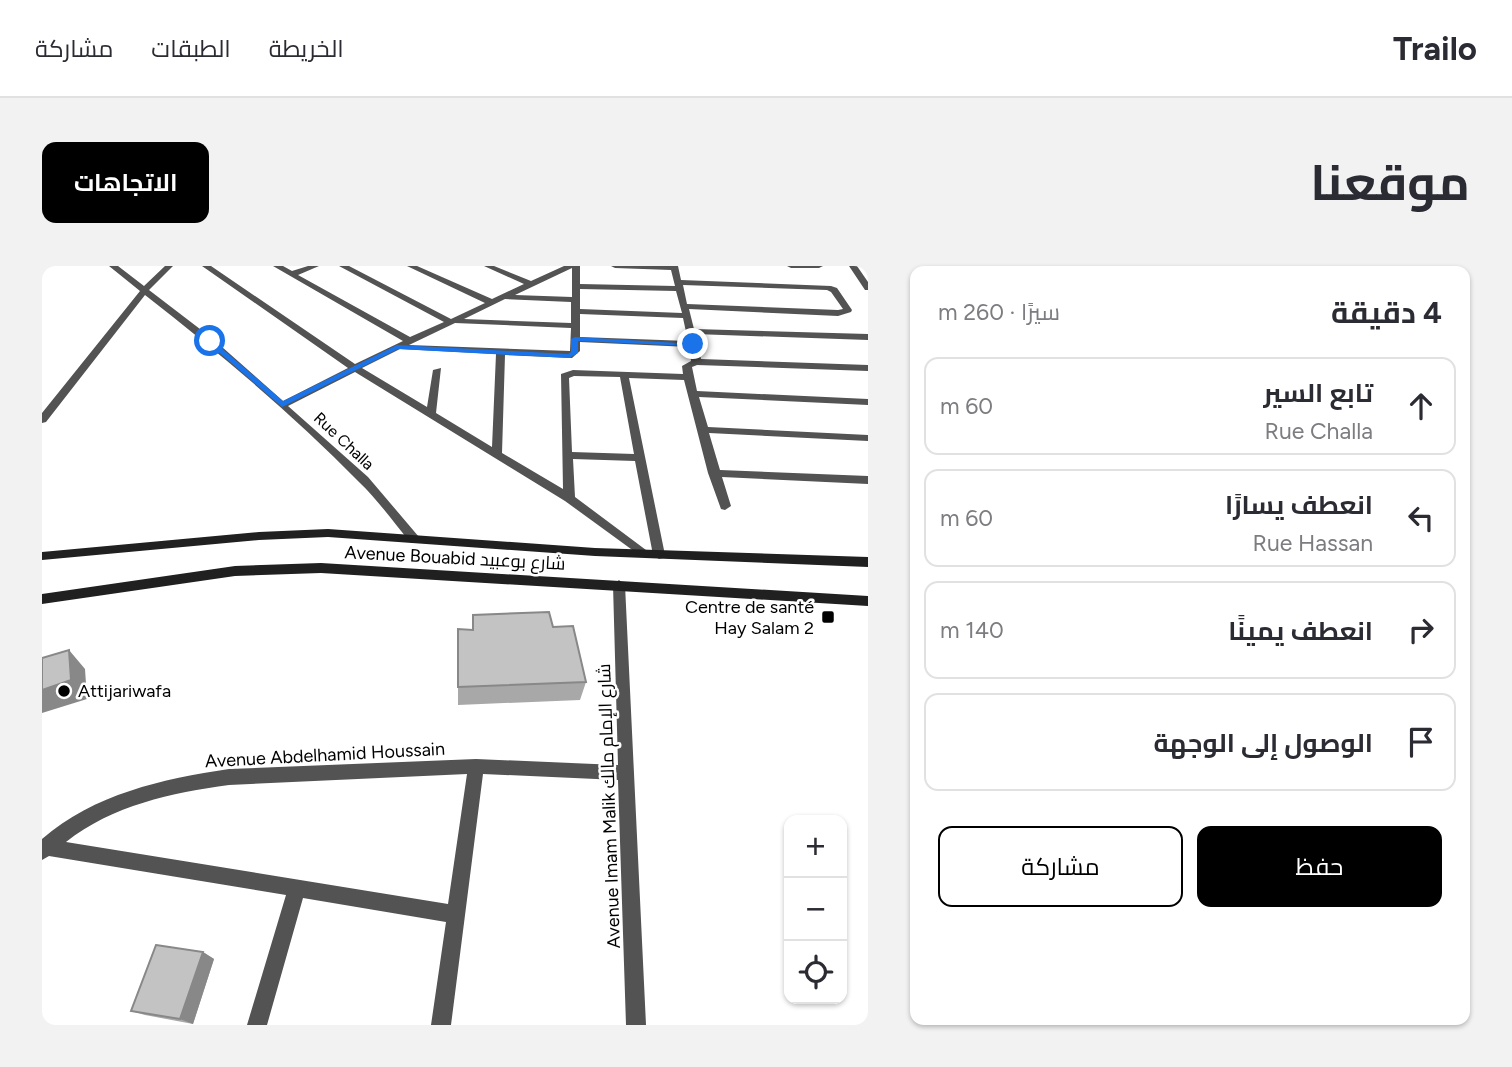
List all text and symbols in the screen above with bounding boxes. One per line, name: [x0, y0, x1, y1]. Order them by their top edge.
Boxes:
text: Trailo: [1393, 29, 1477, 68]
text: مشاركة: [35, 34, 113, 63]
text: الطبقات: [151, 34, 231, 63]
text: الخريطة: [269, 34, 344, 63]
button: الاتجاهات: [42, 142, 209, 223]
text: موقعنا: [1310, 153, 1470, 212]
text: 4 دقيقة: [1331, 294, 1442, 331]
text: سيرًا · 260 m: [938, 298, 1060, 326]
route start: [194, 325, 225, 356]
route end: [677, 328, 708, 359]
text: تابع السير: [1263, 377, 1373, 409]
icon: ahead: [1402, 387, 1440, 425]
text: 60 m: [940, 392, 993, 420]
street label: Rue Challa: [310, 408, 378, 474]
text: Rue Challa: [1265, 417, 1373, 445]
text: انعطف يسارًا: [1225, 489, 1373, 521]
icon: left: [1402, 499, 1440, 537]
text: 60 m: [940, 504, 993, 532]
text: Rue Hassan: [1253, 529, 1373, 557]
street label: Avenue Bouabid شارع بوعبيد: [344, 541, 566, 576]
place label: Centre de santé Hay Salam 2: [685, 596, 814, 639]
marker: Centre de santé Hay Salam 2: [820, 609, 836, 625]
icon: right: [1402, 611, 1440, 649]
text: انعطف يمينًا: [1228, 615, 1373, 647]
text: 140 m: [940, 616, 1004, 644]
street label: Avenue Imam Malik شارع الإمام مالك: [593, 663, 626, 949]
place label: Attijariwafa: [78, 680, 171, 702]
marker: Attijariwafa: [56, 683, 72, 699]
icon: arrive: [1402, 723, 1440, 761]
text: الوصول إلى الوجهة: [1153, 727, 1373, 759]
street label: Avenue Abdelhamid Houssain: [204, 738, 446, 772]
map controls: [784, 815, 847, 1004]
button: +: [784, 815, 847, 878]
button: مشاركة: [938, 826, 1183, 907]
button: حفظ: [1197, 826, 1442, 907]
button: −: [784, 878, 847, 941]
button: locate: [784, 941, 847, 1004]

